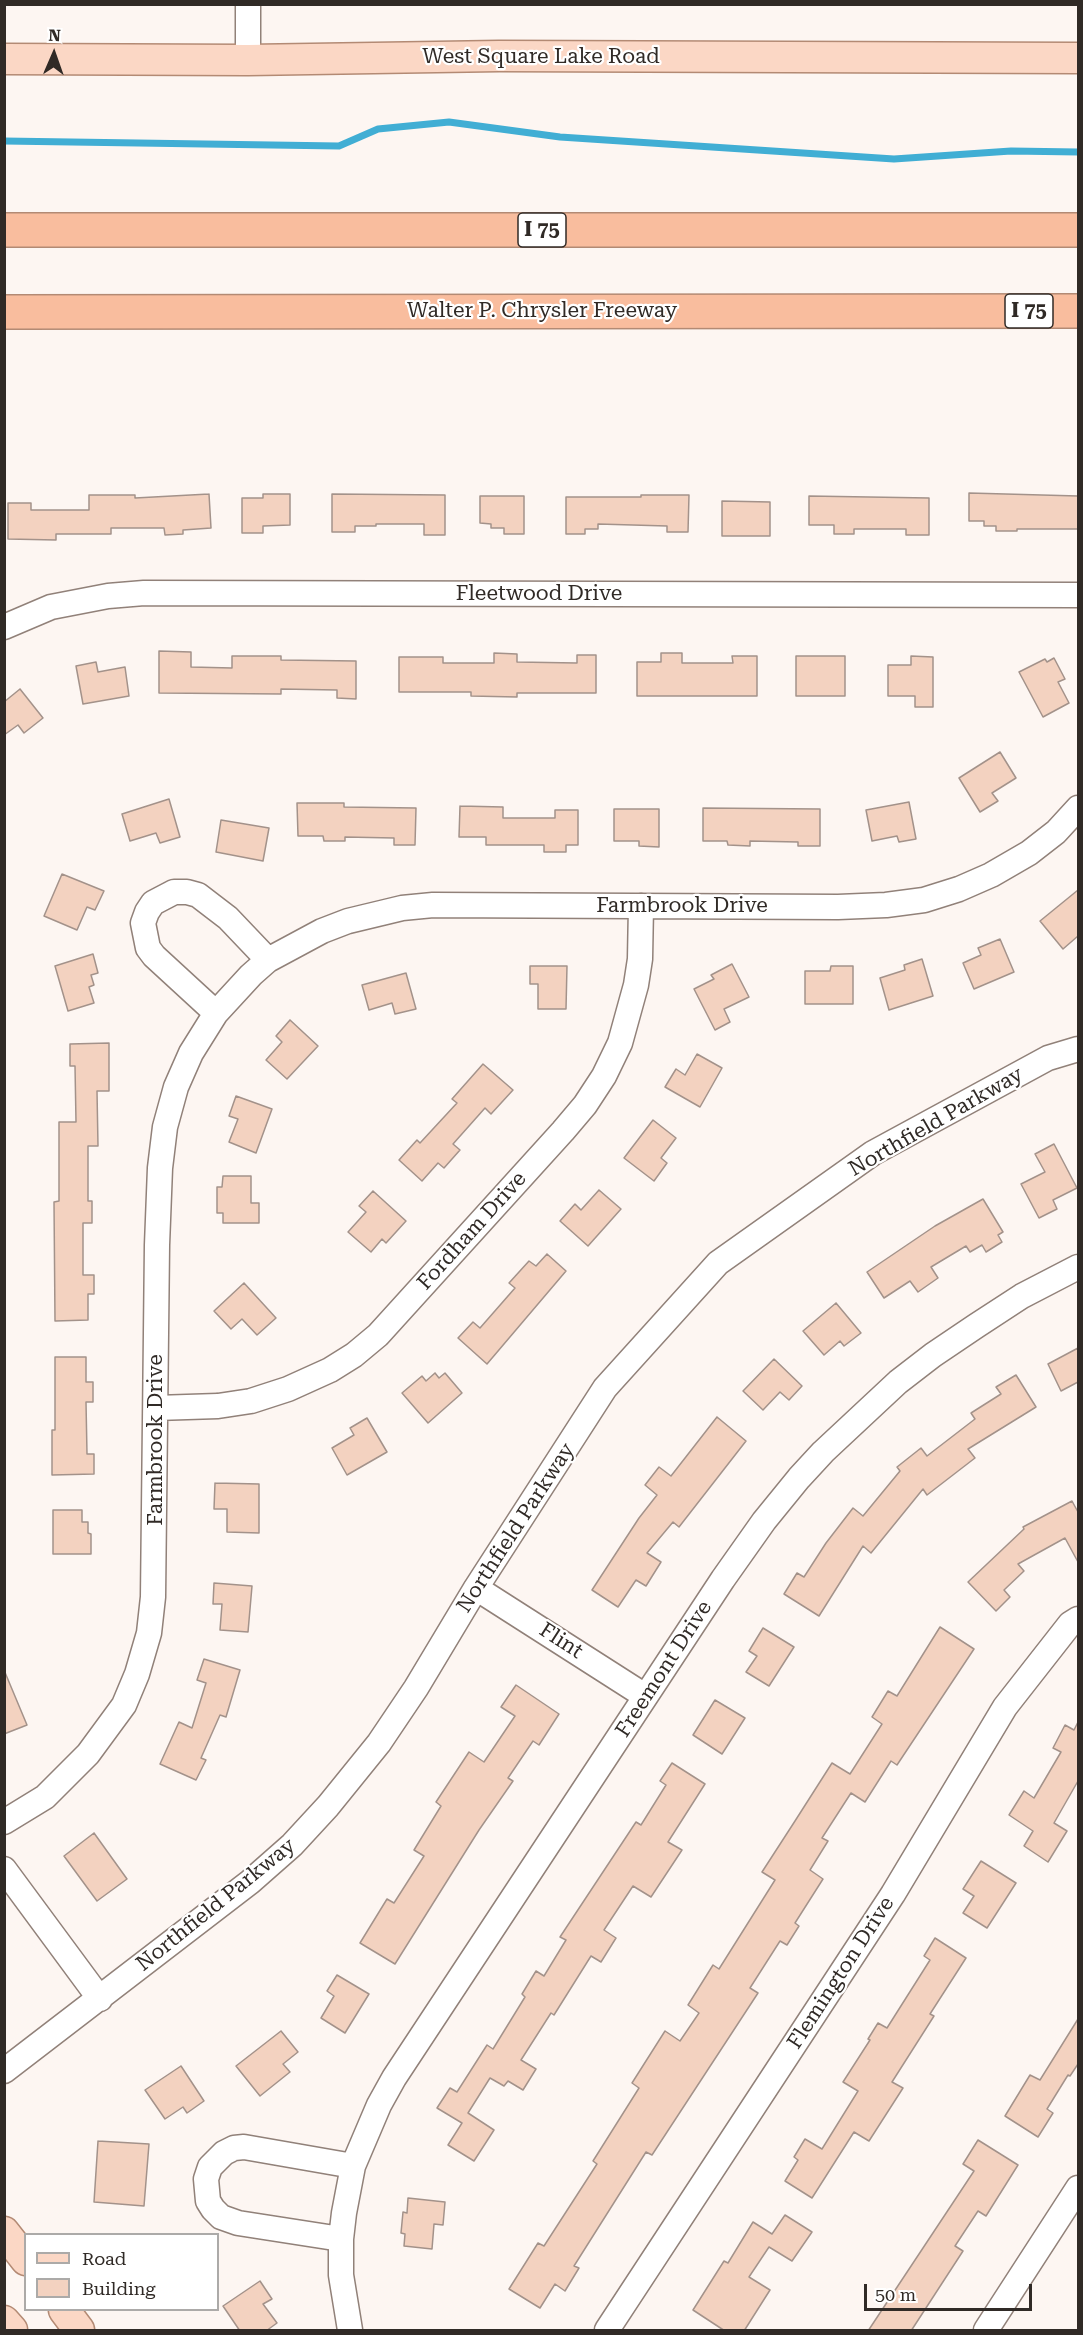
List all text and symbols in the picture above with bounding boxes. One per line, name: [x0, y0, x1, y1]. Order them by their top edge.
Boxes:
north arrow: [24, 24, 84, 84]
text: N: [48, 26, 61, 45]
street label: West Square Lake Road: [422, 44, 660, 70]
road number: I 75: [518, 213, 566, 247]
road number: I 75: [1005, 294, 1053, 328]
street label: Walter P. Chrysler Freeway: [407, 298, 677, 324]
street label: Fleetwood Drive: [456, 581, 622, 607]
street label: Farmbrook Drive: [596, 893, 768, 919]
street label: Northfield Parkway: [844, 1062, 1028, 1182]
street label: Fordham Drive: [412, 1167, 532, 1295]
street label: Farmbrook Drive: [143, 1354, 169, 1526]
street label: Northfield Parkway: [452, 1439, 580, 1617]
street label: Freemont Drive: [611, 1596, 717, 1742]
street label: Flint: [534, 1618, 588, 1664]
street label: Northfield Parkway: [132, 1833, 300, 1977]
street label: Flemington Drive: [782, 1892, 900, 2054]
legend: [24, 2233, 219, 2311]
text: Road: [82, 2248, 126, 2269]
scale bar: [867, 2272, 1035, 2310]
text: Building: [82, 2278, 156, 2299]
text: 50 m: [875, 2284, 916, 2305]

